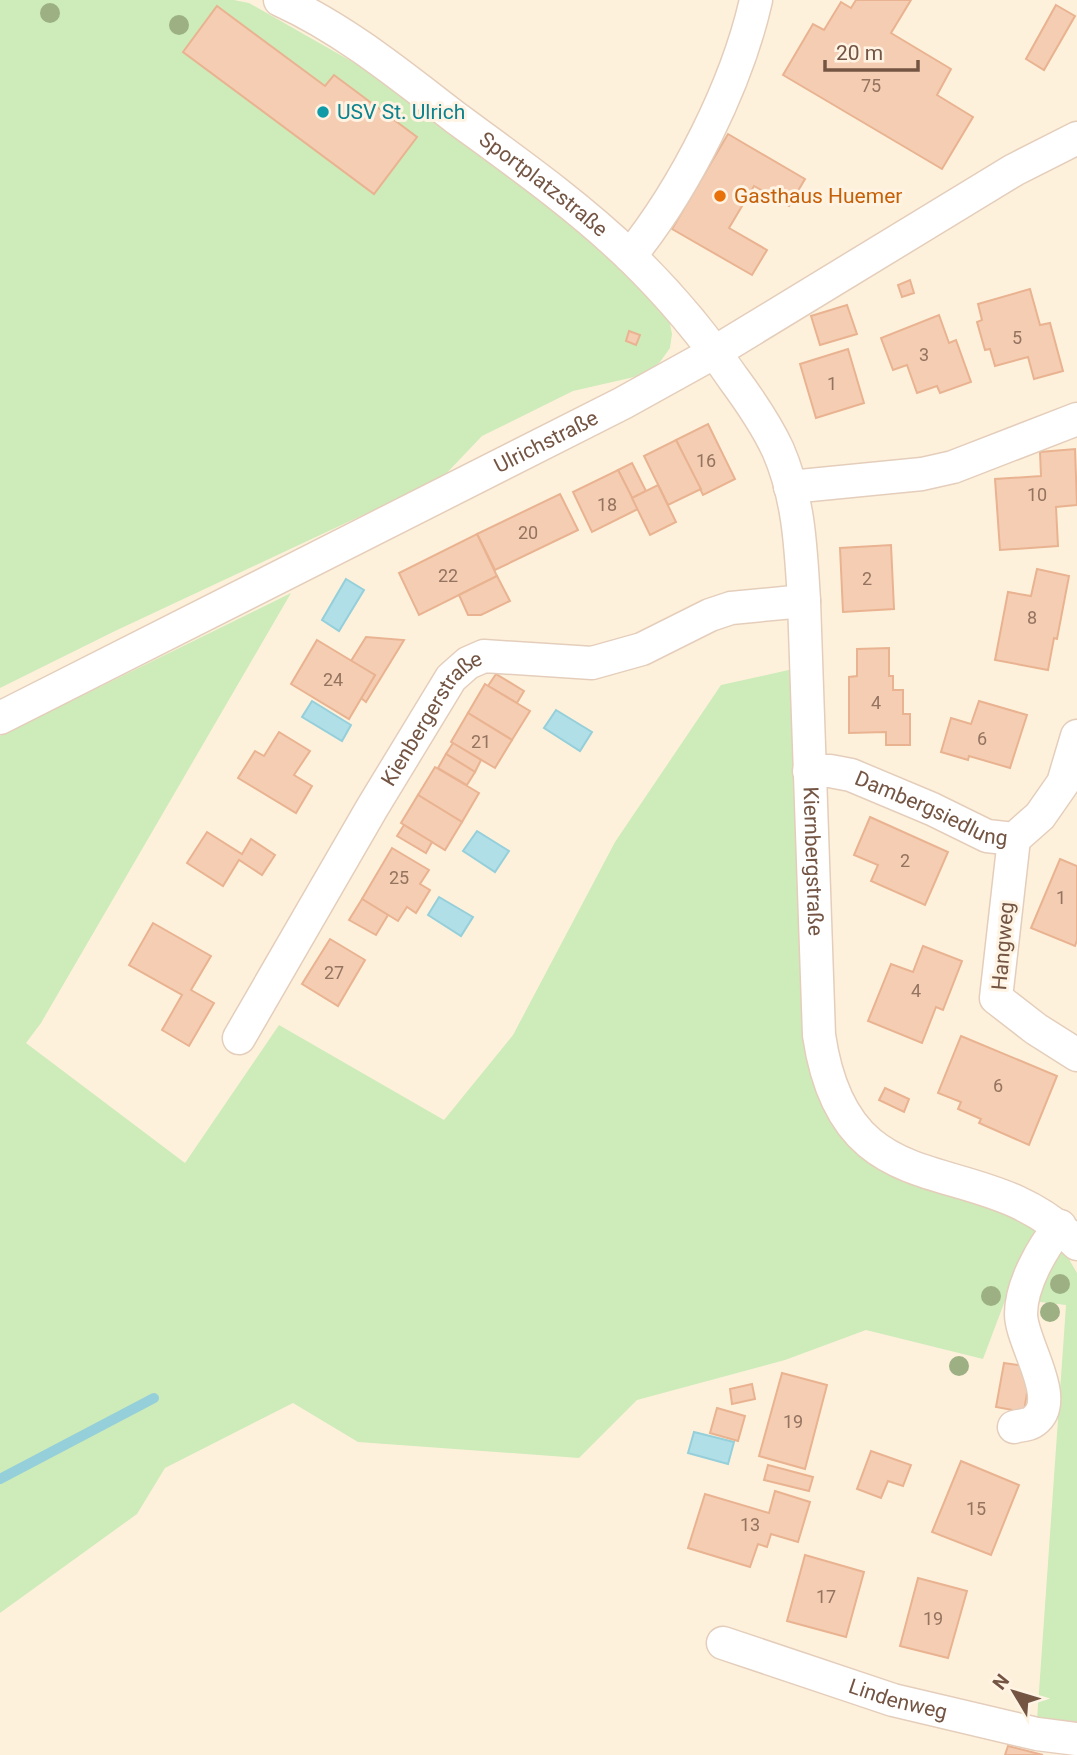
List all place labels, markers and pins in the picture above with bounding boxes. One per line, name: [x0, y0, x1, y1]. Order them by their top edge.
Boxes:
place label: USV St. Ulrich: [337, 100, 465, 124]
marker: USV St. Ulrich: [315, 104, 331, 120]
place label: Gasthaus Huemer: [734, 184, 902, 208]
marker: Gasthaus Huemer: [712, 188, 728, 204]

